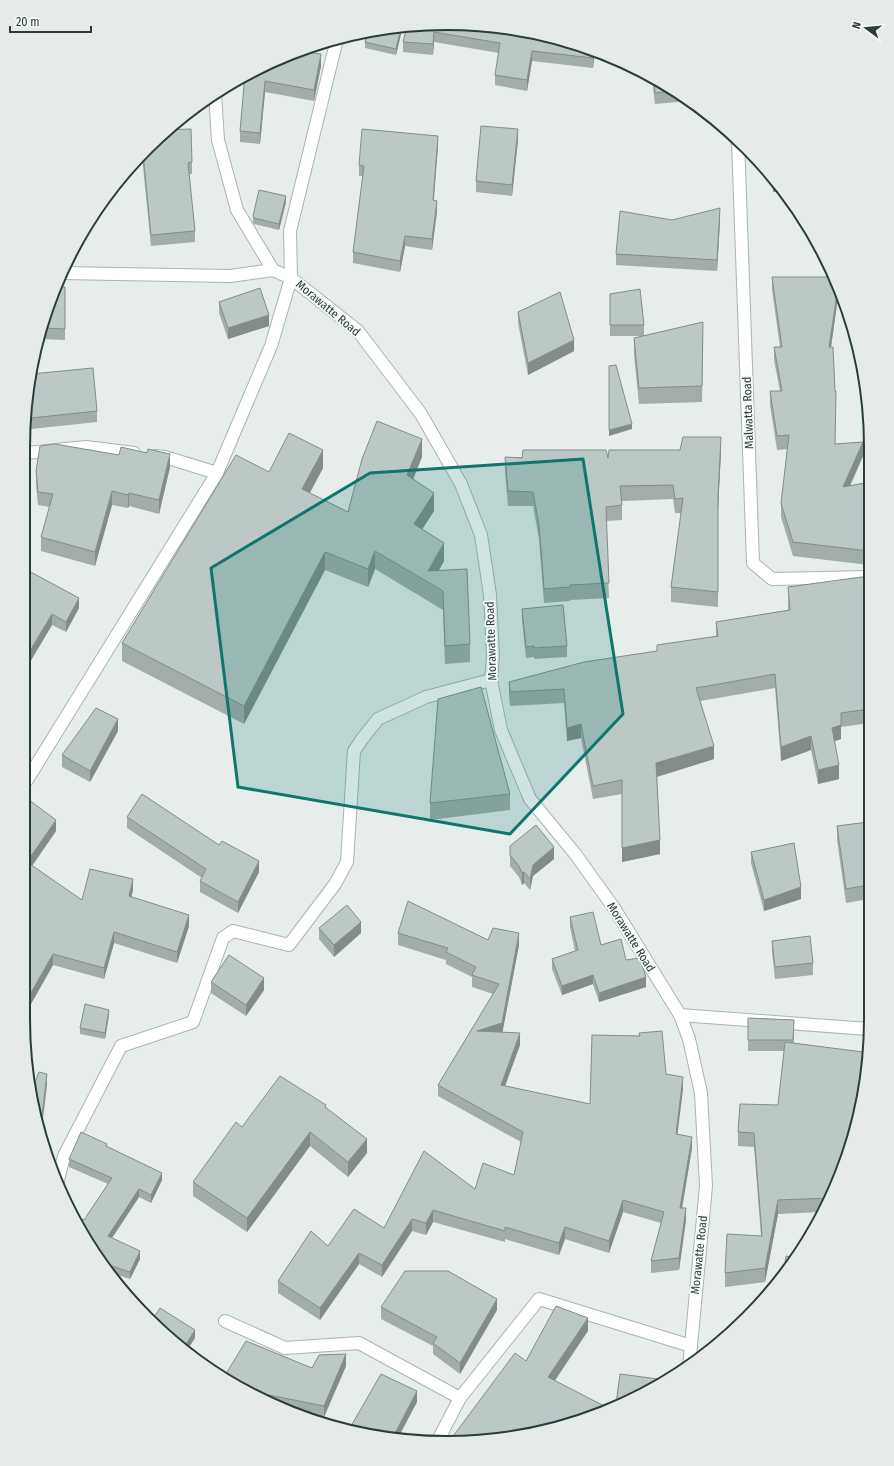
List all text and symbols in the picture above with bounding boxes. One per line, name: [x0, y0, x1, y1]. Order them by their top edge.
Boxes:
scale bar: [10, 8, 91, 34]
north arrow: [846, 8, 886, 48]
text: 20 m: [16, 15, 40, 29]
text: N: [850, 20, 864, 30]
street label: Morawatte Road: [293, 277, 363, 339]
street label: Malwatta Road: [740, 377, 756, 449]
street label: Morawatte Road: [483, 601, 499, 681]
street label: Morawatte Road: [604, 900, 658, 974]
street label: Morawatte Road: [688, 1215, 710, 1295]

